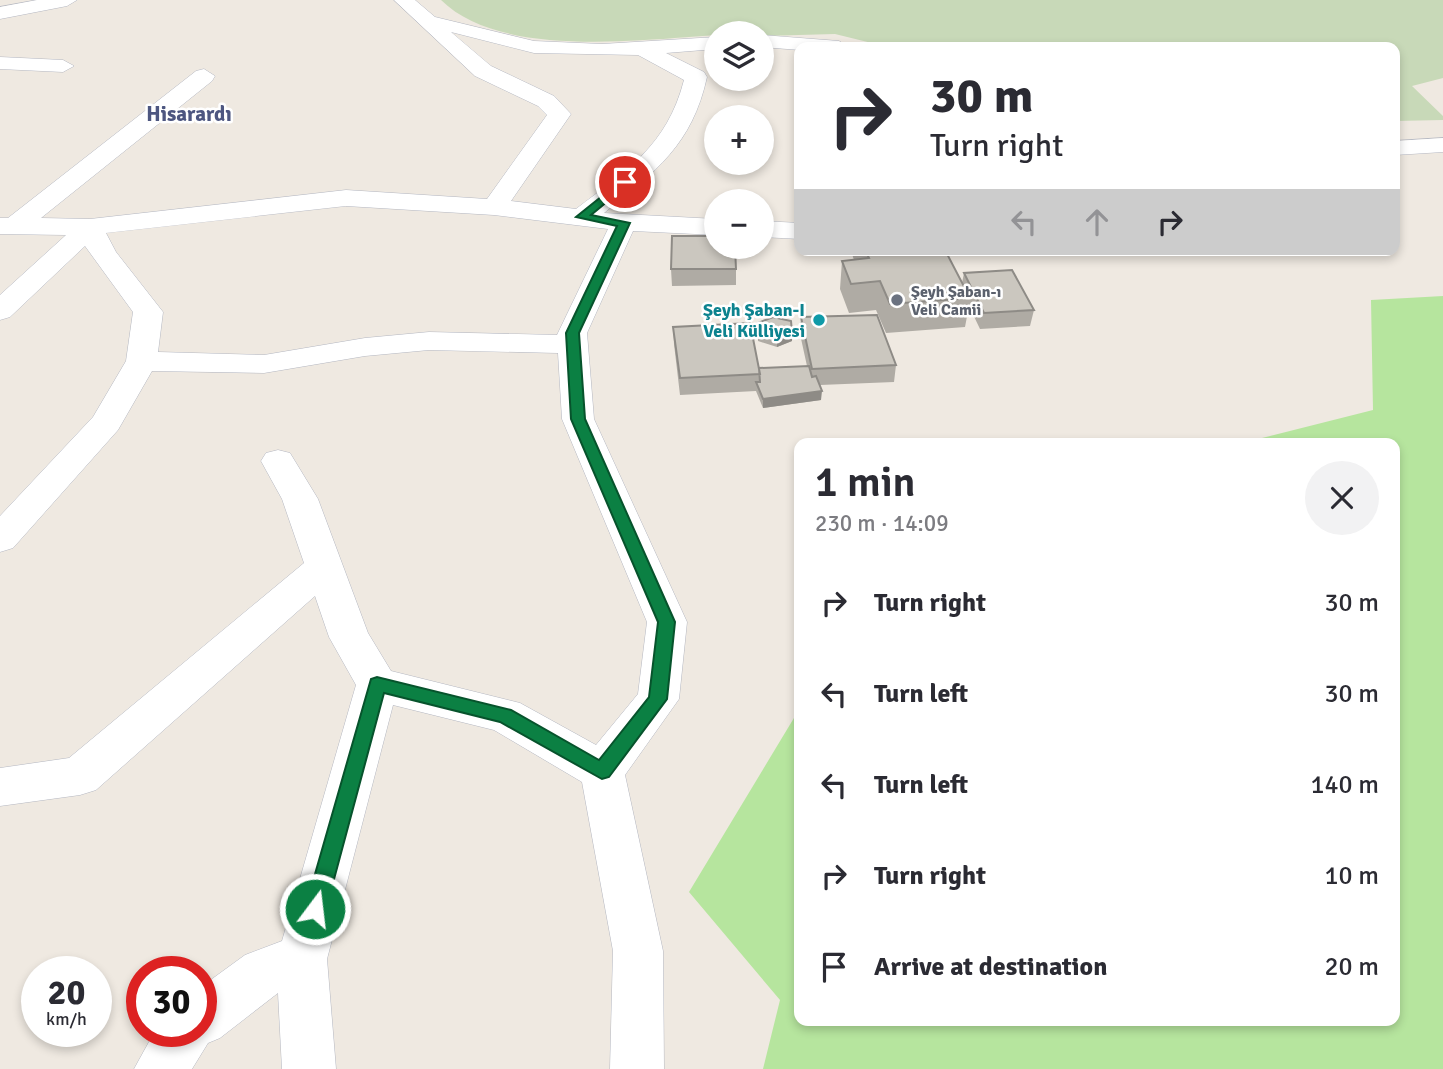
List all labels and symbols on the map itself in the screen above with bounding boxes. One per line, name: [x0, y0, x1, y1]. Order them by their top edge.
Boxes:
district label: Hisarardı: [146, 101, 232, 127]
pin: [595, 152, 655, 212]
place label: Şeyh Şaban-ı Veli Camii: [911, 282, 1001, 320]
marker: Şeyh Şaban-ı Veli Camii: [889, 292, 905, 308]
place label: Şeyh Şaban-I Veli Külliyesi: [703, 299, 805, 342]
marker: Şeyh Şaban-I Veli Külliyesi: [811, 312, 827, 328]
position arrow: [278, 872, 352, 946]
speed limit sign: 30: [126, 956, 217, 1047]

